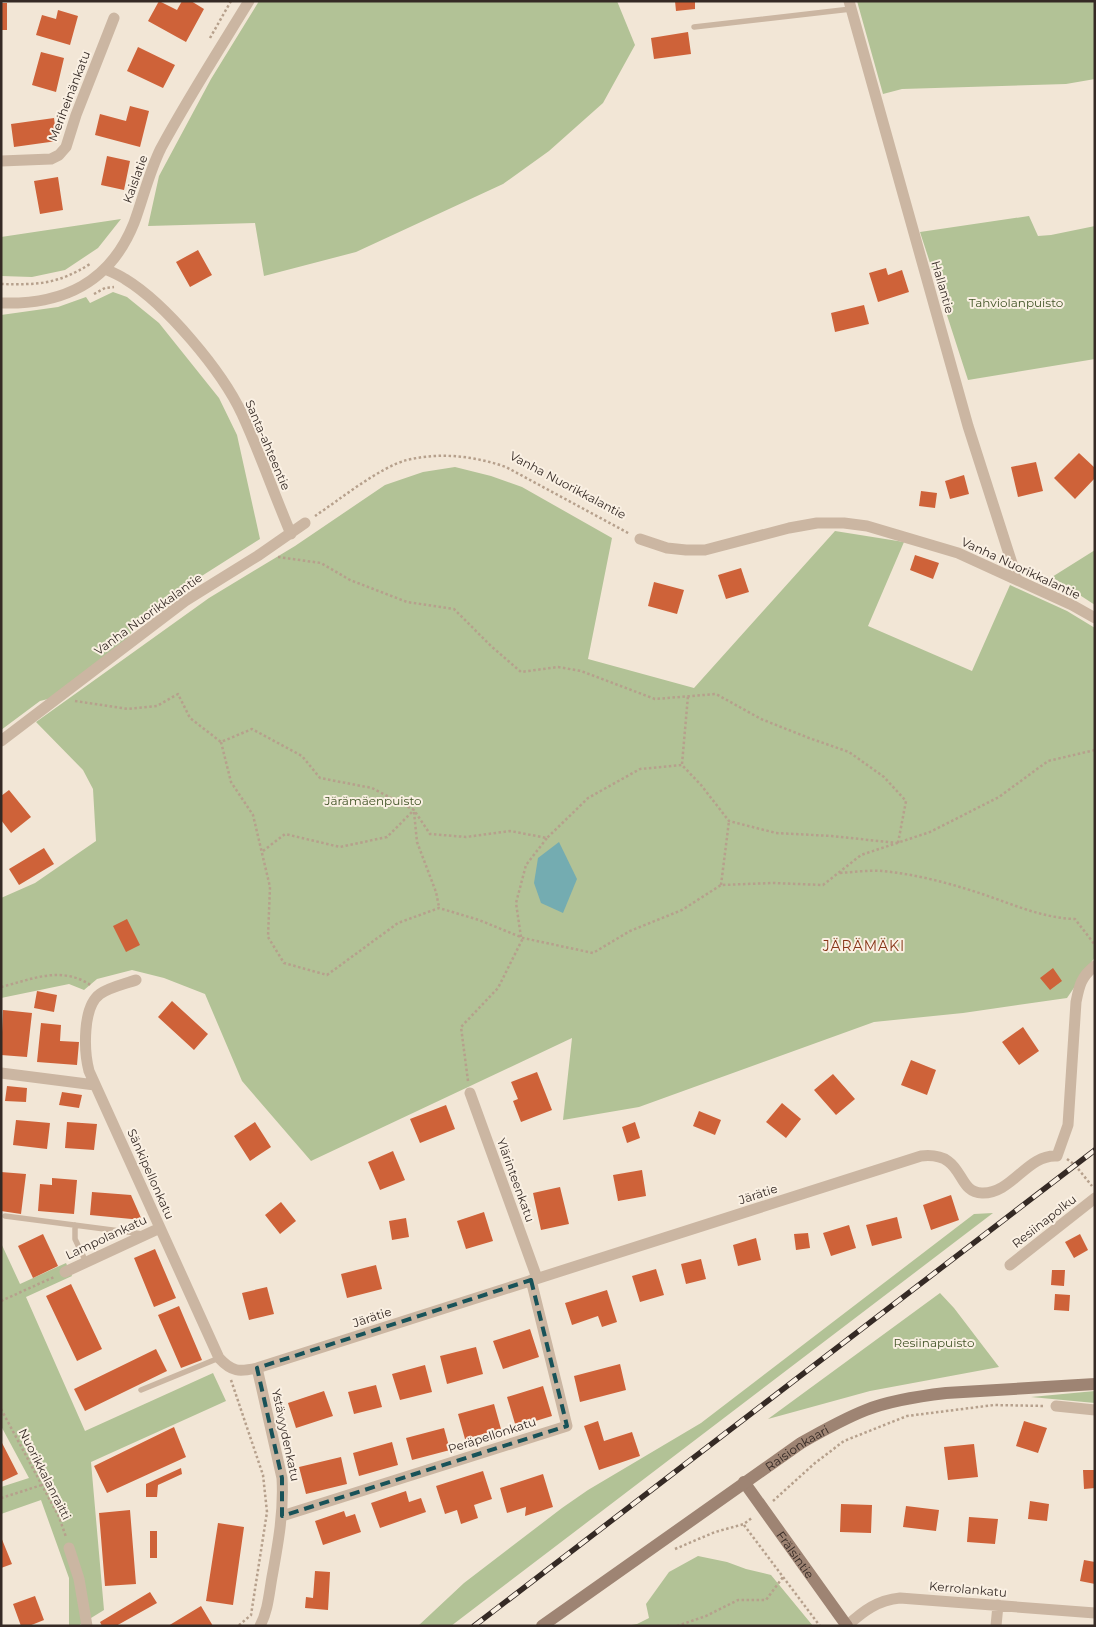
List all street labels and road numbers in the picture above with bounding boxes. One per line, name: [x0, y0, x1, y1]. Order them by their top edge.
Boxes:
street label: Meriheinänkatu: [45, 49, 93, 143]
street label: Kaislatie: [119, 153, 151, 205]
street label: Hallantie: [928, 259, 958, 315]
street label: Santa-ahteentie: [242, 398, 294, 492]
street label: Vanha Nuorikkalantie: [507, 448, 629, 522]
street label: Vanha Nuorikkalantie: [959, 534, 1083, 602]
street label: Vanha Nuorikkalantie: [91, 570, 205, 658]
street label: Sänkipellonkatu: [124, 1126, 178, 1222]
street label: Ylärinteenkatu: [494, 1136, 538, 1224]
street label: Järätie: [736, 1181, 779, 1208]
street label: Resiinapolku: [1009, 1191, 1079, 1251]
street label: Lampolankatu: [63, 1212, 149, 1262]
street label: Järätie: [350, 1304, 393, 1331]
street label: Ystävyydenkatu: [269, 1387, 303, 1483]
street label: Peräpellonkatu: [446, 1414, 538, 1456]
street label: Raisionkaari: [762, 1422, 831, 1474]
street label: Nuorikkalanraitti: [16, 1426, 74, 1522]
street label: Frälsintie: [774, 1528, 818, 1581]
street label: Kerrolankatu: [929, 1578, 1007, 1600]

